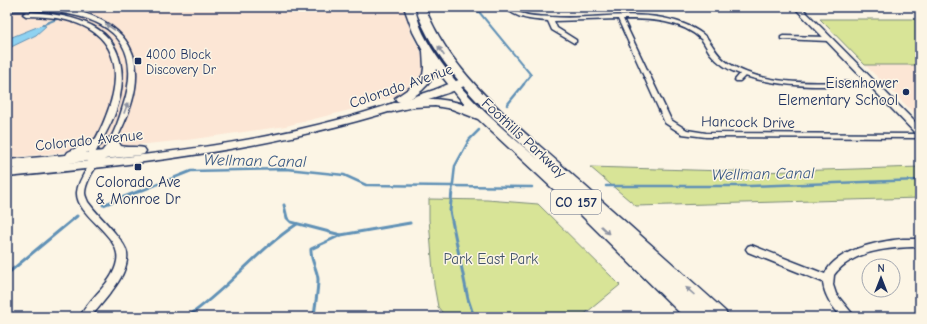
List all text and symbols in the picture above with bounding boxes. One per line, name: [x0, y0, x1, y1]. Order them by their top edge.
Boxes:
one-way arrow: [105, 23, 115, 31]
one-way arrow: [437, 45, 445, 56]
place label: 4000 Block Discovery Dr: [146, 47, 217, 77]
marker: 4000 Block Discovery Dr: [133, 56, 143, 66]
street label: Colorado Avenue: [347, 60, 456, 112]
place label: Eisenhower Elementary School: [778, 74, 898, 109]
marker: Eisenhower Elementary School: [901, 87, 911, 97]
street label: Foothills Parkway: [478, 94, 570, 182]
one-way arrow: [124, 101, 130, 113]
street label: Hancock Drive: [701, 112, 796, 132]
street label: Colorado Avenue: [34, 125, 144, 155]
water label: Wellman Canal: [204, 151, 307, 171]
marker: Colorado Ave & Monroe Dr: [133, 162, 143, 172]
water label: Wellman Canal: [712, 164, 815, 184]
place label: Colorado Ave & Monroe Dr: [95, 173, 181, 208]
road number: CO 157: [551, 190, 601, 214]
one-way arrow: [600, 225, 610, 235]
park label: Park East Park: [444, 250, 539, 268]
north arrow: [861, 258, 901, 298]
text: N: [877, 262, 885, 275]
one-way arrow: [685, 286, 695, 295]

